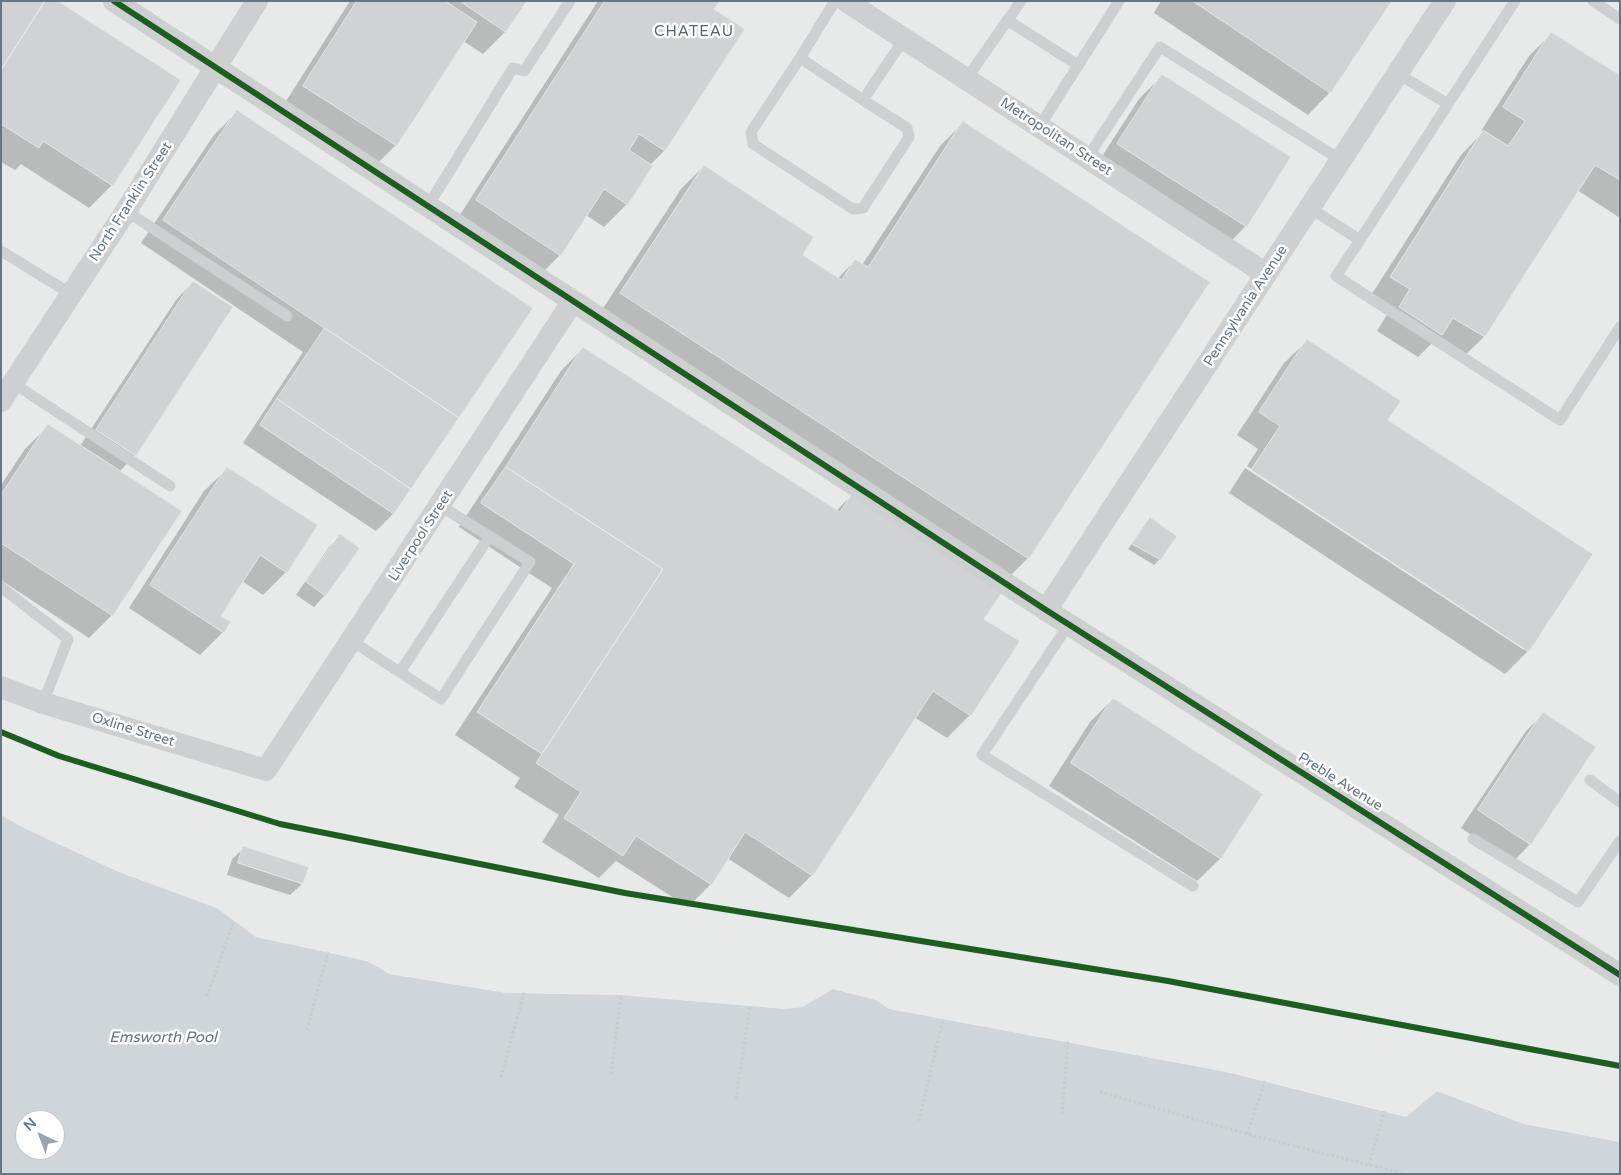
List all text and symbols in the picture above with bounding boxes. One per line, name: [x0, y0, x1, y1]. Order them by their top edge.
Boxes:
district label: CHATEAU: [653, 23, 735, 41]
street label: Metropolitan Street: [997, 95, 1115, 179]
street label: North Franklin Street: [86, 139, 176, 265]
street label: Pennsylvania Avenue: [1201, 242, 1291, 370]
street label: Liverpool Street: [385, 487, 457, 585]
street label: Oxline Street: [90, 709, 176, 751]
street label: Preble Avenue: [1295, 749, 1385, 815]
water label: Emsworth Pool: [109, 1029, 217, 1047]
north arrow: [15, 1110, 65, 1160]
text: N: [20, 1114, 40, 1134]

